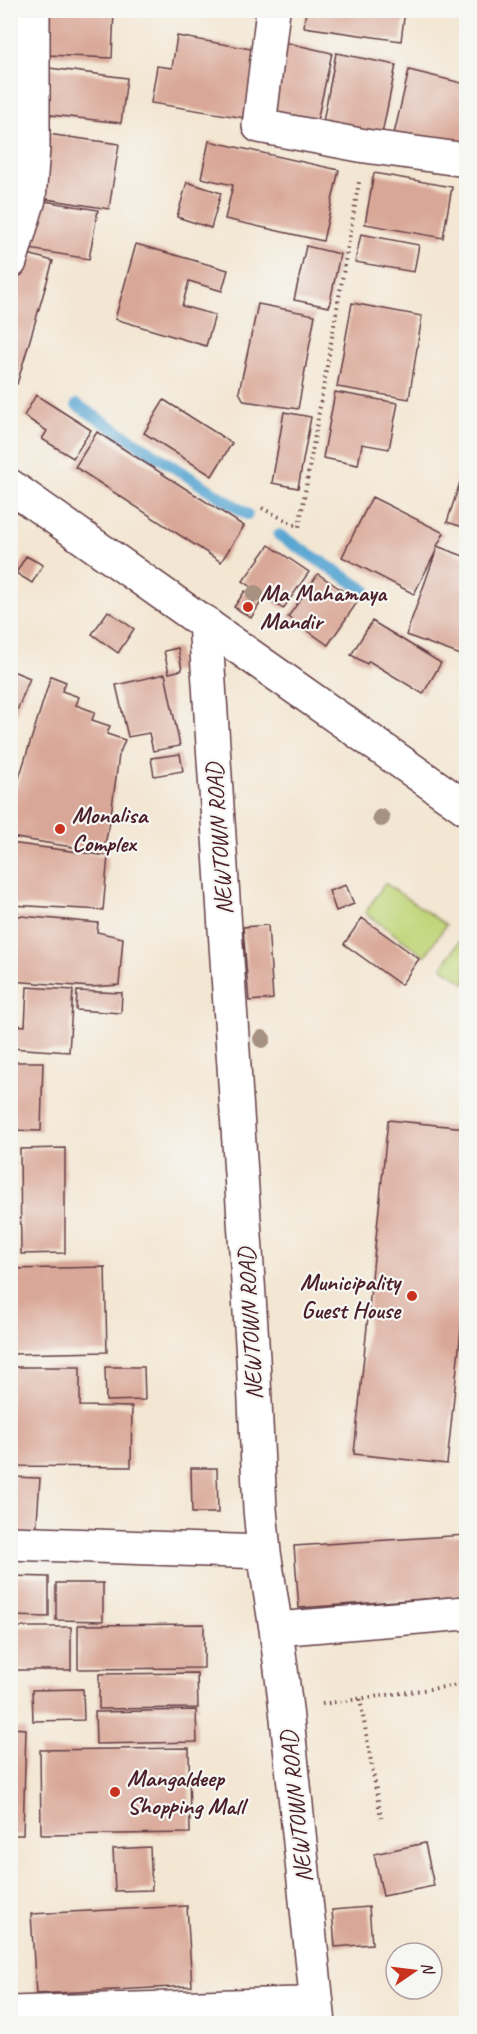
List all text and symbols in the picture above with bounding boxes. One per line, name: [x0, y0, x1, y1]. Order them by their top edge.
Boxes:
place label: Ma Mahamaya Mandir: [260, 578, 388, 636]
marker: Ma Mahamaya Mandir: [241, 600, 255, 614]
street label: NEWTOWN ROAD: [199, 760, 239, 916]
place label: Monalisa Complex: [72, 800, 149, 858]
marker: Monalisa Complex: [53, 822, 67, 836]
street label: NEWTOWN ROAD: [231, 1245, 269, 1401]
place label: Municipality Guest House: [300, 1267, 403, 1325]
marker: Municipality Guest House: [405, 1289, 419, 1303]
street label: NEWTOWN ROAD: [273, 1728, 319, 1884]
place label: Mangaldeep Shopping Mall: [127, 1763, 249, 1821]
marker: Mangaldeep Shopping Mall: [108, 1785, 122, 1799]
north arrow: [384, 1941, 444, 2001]
text: N: [417, 1960, 439, 1978]

